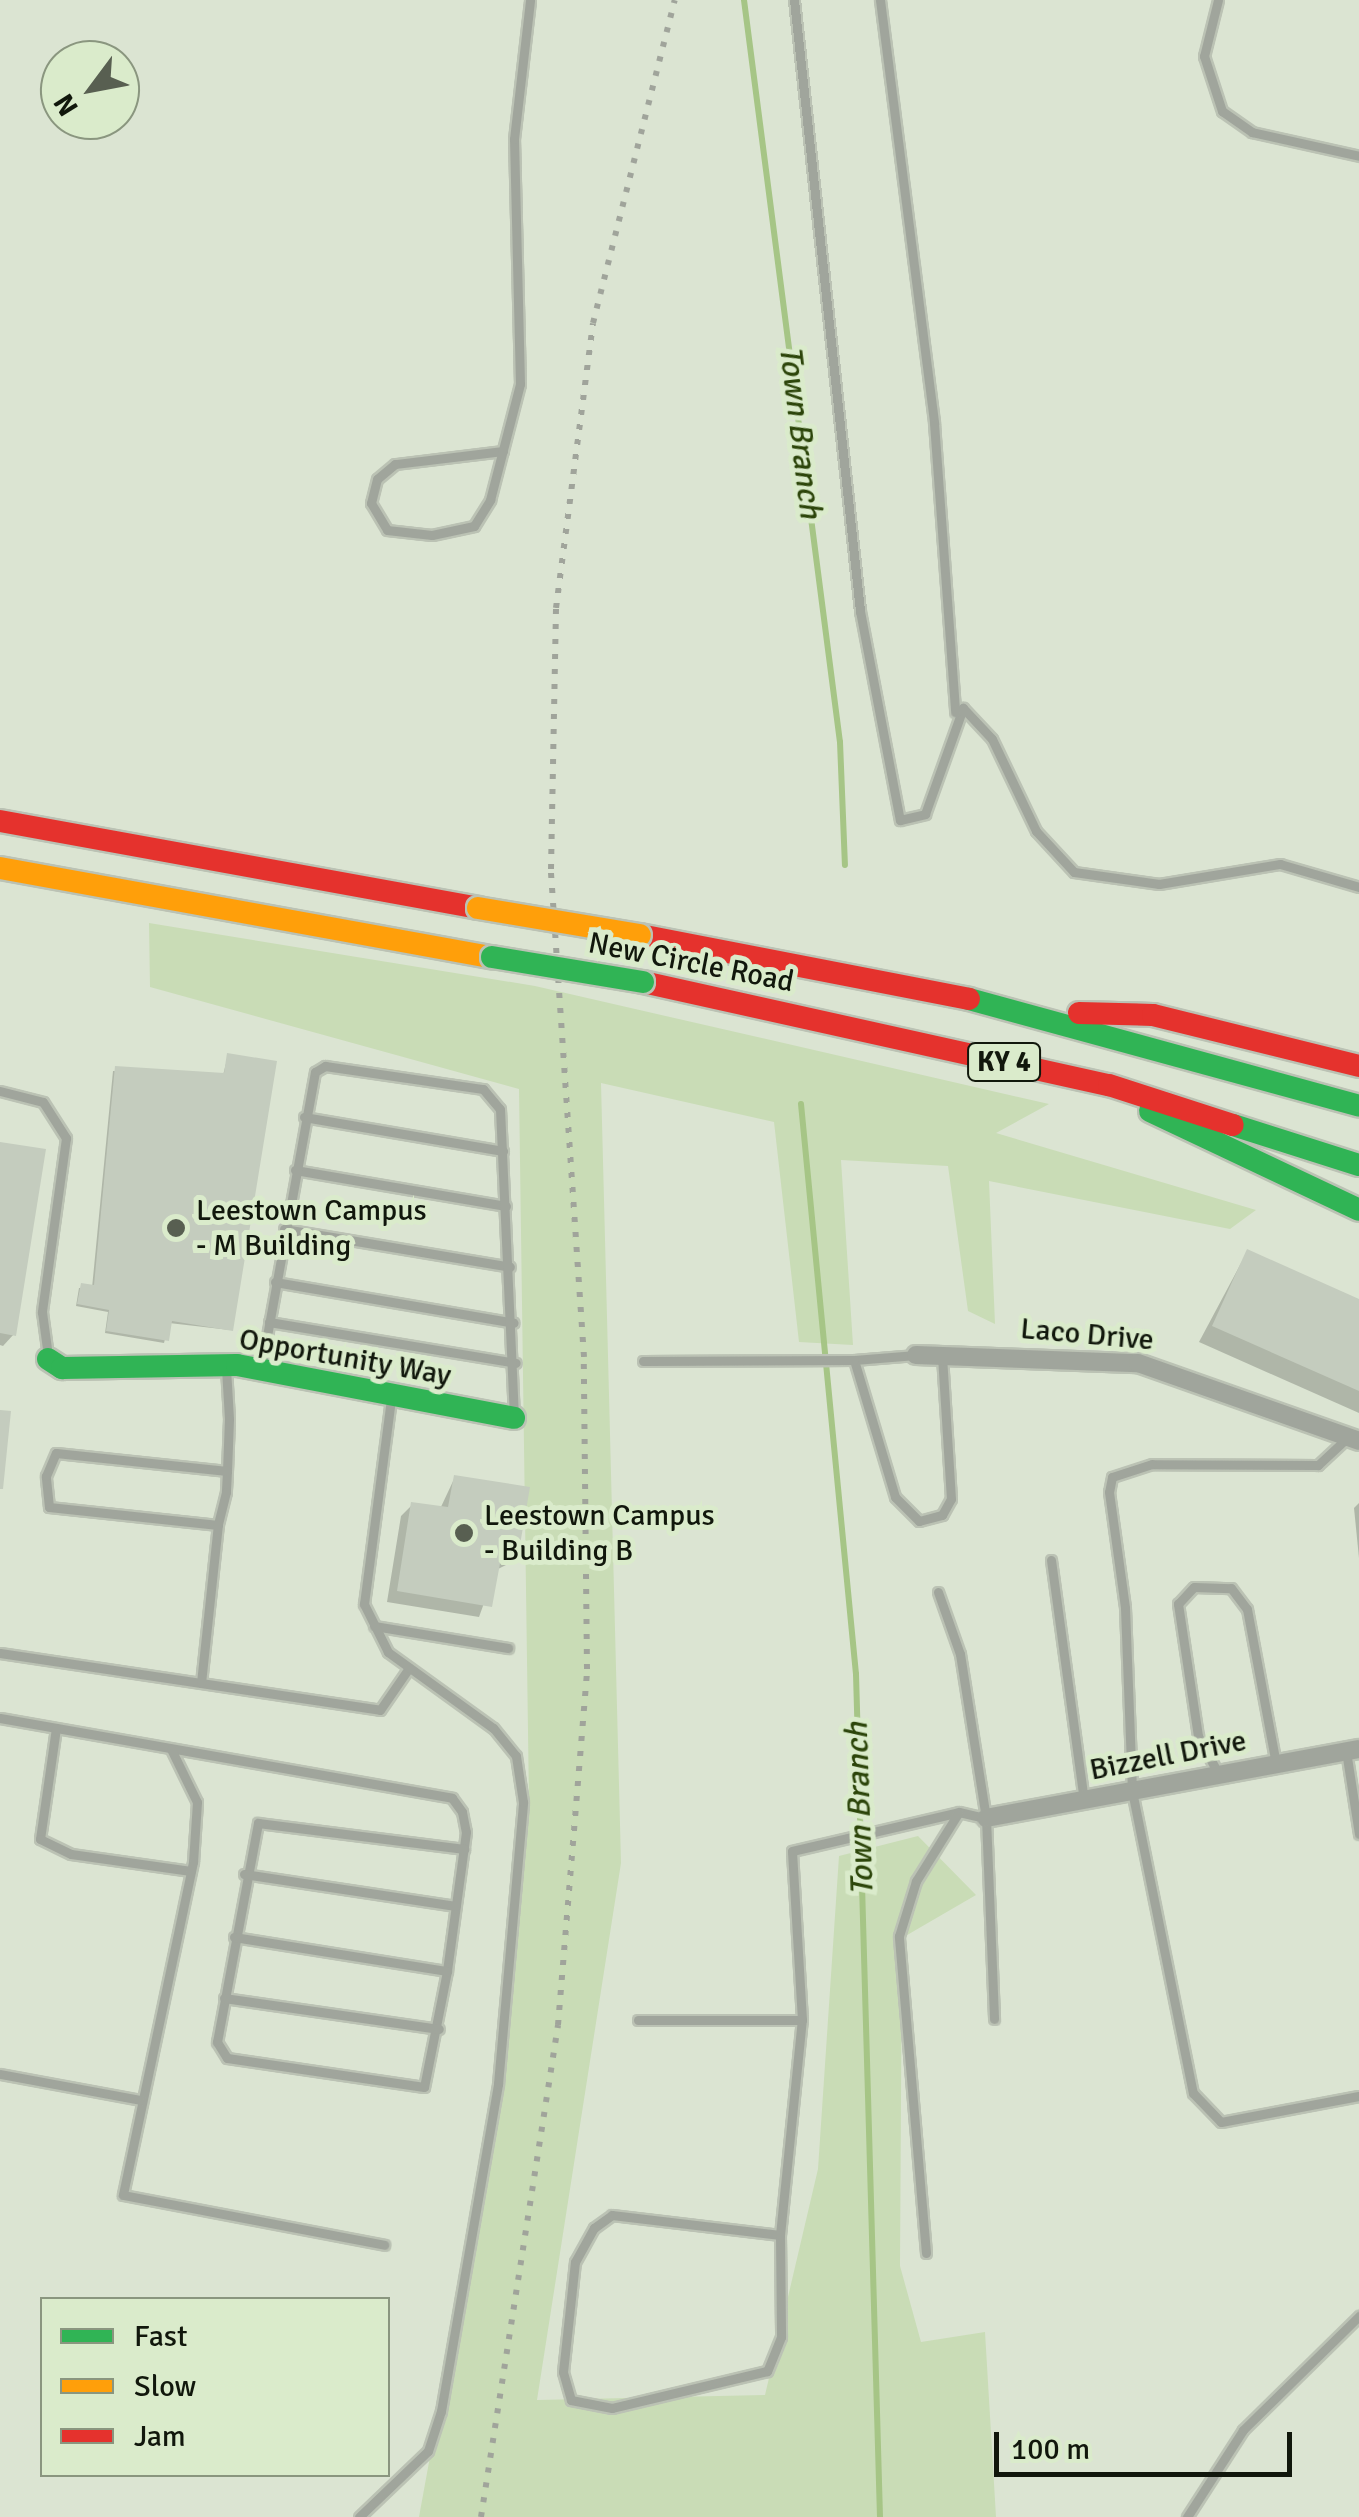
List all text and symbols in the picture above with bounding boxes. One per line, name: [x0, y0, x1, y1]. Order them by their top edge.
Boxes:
north arrow: [40, 40, 140, 140]
text: N: [47, 88, 86, 122]
water label: Town Branch: [770, 343, 830, 521]
street label: New Circle Road: [585, 925, 797, 1001]
road number: KY 4: [966, 1039, 1042, 1085]
place label: Leestown Campus - M Building: [196, 1193, 427, 1264]
marker: Leestown Campus - M Building: [165, 1217, 187, 1239]
street label: Laco Drive: [1019, 1311, 1155, 1359]
street label: Opportunity Way: [236, 1322, 454, 1394]
place label: Leestown Campus - Building B: [484, 1498, 715, 1568]
marker: Leestown Campus - Building B: [453, 1522, 475, 1544]
water label: Town Branch: [838, 1722, 882, 1896]
street label: Bizzell Drive: [1087, 1723, 1249, 1789]
legend: [40, 2297, 390, 2477]
text: Fast: [134, 2318, 187, 2355]
text: Slow: [134, 2368, 196, 2405]
scale bar: [999, 2412, 1296, 2474]
text: Jam: [134, 2418, 186, 2455]
text: 100 m: [1011, 2431, 1090, 2468]

